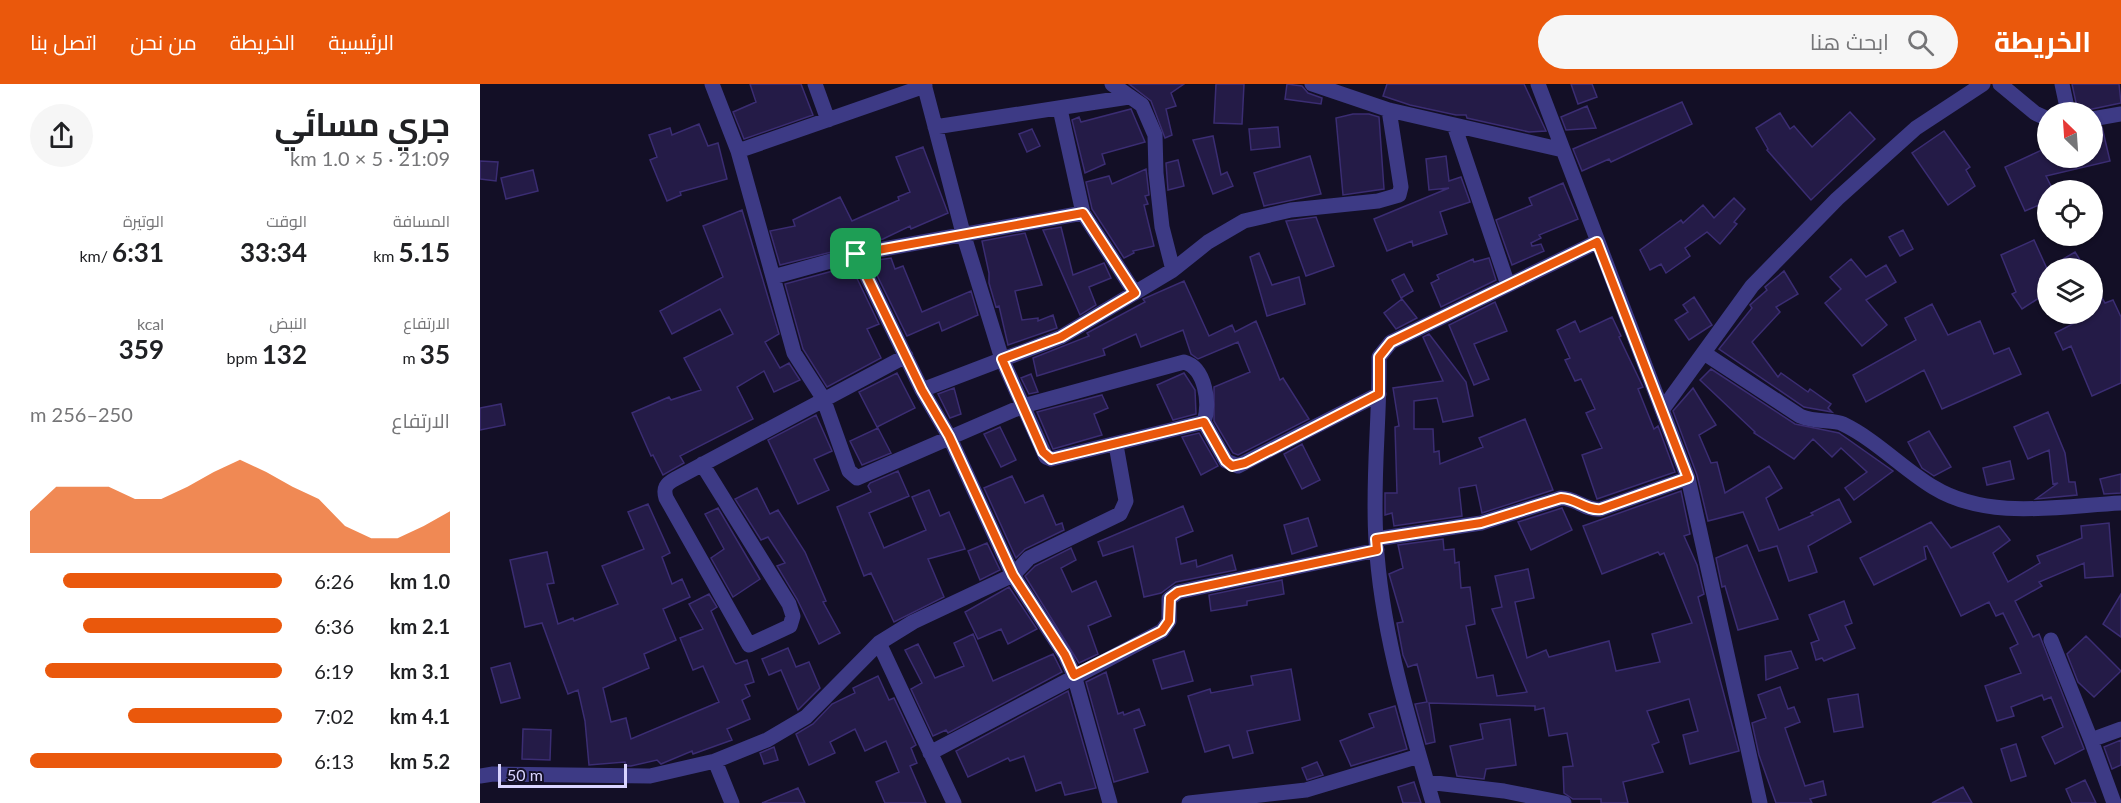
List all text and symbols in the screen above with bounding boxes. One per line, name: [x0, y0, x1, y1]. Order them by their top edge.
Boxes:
search box: [1538, 15, 1958, 69]
text: الخريطة: [1994, 24, 2091, 58]
icon: search: [1904, 26, 1937, 59]
text: ابحث هنا: [1810, 28, 1889, 55]
text: اتصل بنا: [30, 29, 97, 54]
text: من نحن: [130, 29, 197, 54]
text: الخريطة: [230, 29, 295, 54]
text: الرئيسية: [328, 29, 394, 54]
north arrow: [2037, 102, 2103, 168]
map controls: [2037, 102, 2103, 324]
text: جري مسائي: [274, 103, 450, 143]
button: share: [30, 104, 93, 167]
text: 21:09 · 5 × 1.0 km: [290, 146, 450, 170]
button: locate: [2037, 180, 2103, 246]
text: الوتيرة: [123, 211, 164, 230]
text: الوقت: [266, 211, 307, 230]
text: المسافة: [393, 211, 450, 230]
pin: [830, 228, 881, 279]
text: 6:31: [112, 236, 164, 268]
text: 33:34: [240, 236, 307, 268]
text: 5.15: [399, 236, 450, 268]
icon: arrive: [839, 237, 872, 270]
text: /km: [79, 246, 112, 265]
text: km: [373, 246, 399, 265]
button: layers: [2037, 258, 2103, 324]
text: النبض: [269, 313, 307, 332]
text: الارتفاع: [403, 313, 450, 332]
text: kcal: [137, 314, 164, 333]
text: 359: [119, 333, 164, 365]
text: 132: [262, 338, 307, 370]
text: 35: [420, 338, 450, 370]
text: bpm: [227, 348, 262, 367]
text: m: [403, 348, 420, 367]
text: 250–256 m: [30, 402, 133, 426]
text: الارتفاع: [391, 408, 450, 432]
text: 6:26: [314, 569, 354, 593]
text: 1.0 km: [390, 569, 450, 593]
text: 6:36: [314, 614, 354, 638]
text: 2.1 km: [390, 614, 450, 638]
text: 6:19: [314, 659, 354, 683]
text: 3.1 km: [390, 659, 450, 683]
text: 7:02: [314, 704, 354, 728]
text: 4.1 km: [390, 704, 450, 728]
text: 6:13: [314, 749, 354, 773]
text: 5.2 km: [390, 749, 450, 773]
scale bar: [498, 761, 627, 788]
text: 50 m: [507, 765, 543, 784]

